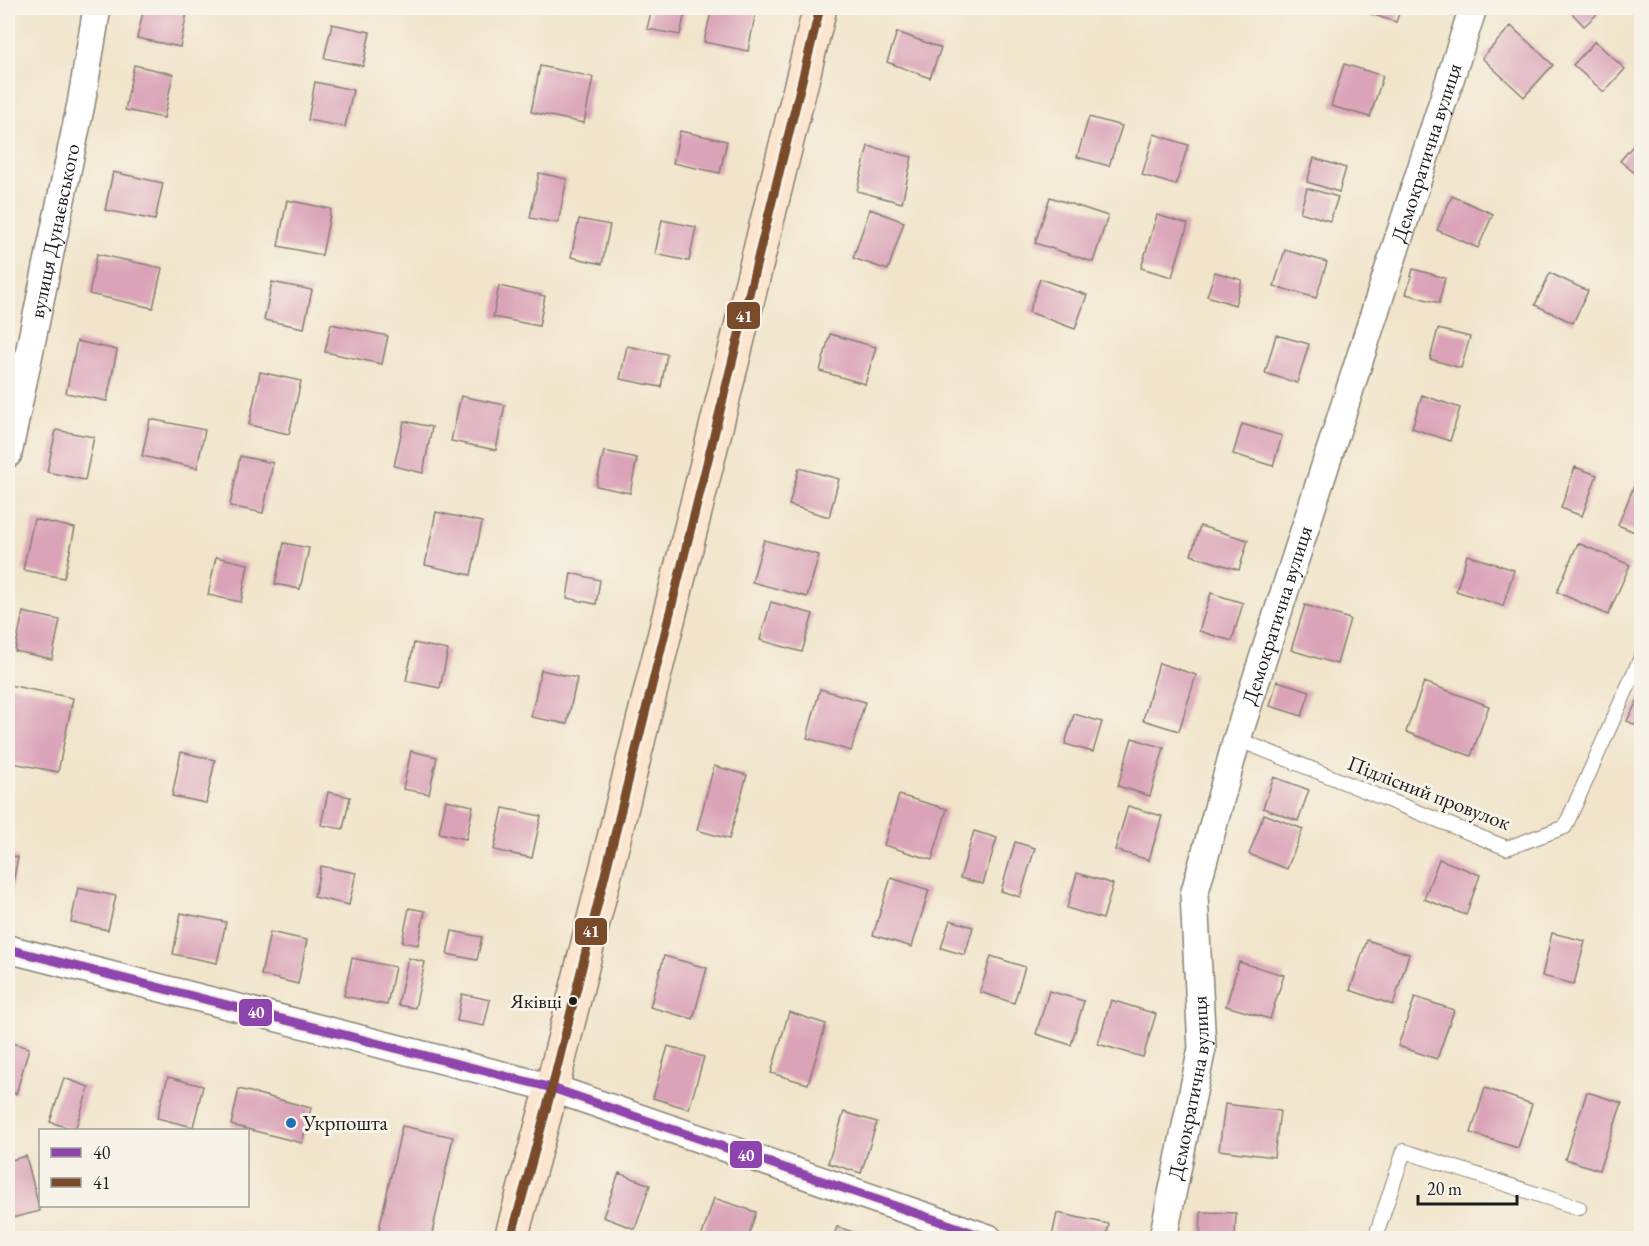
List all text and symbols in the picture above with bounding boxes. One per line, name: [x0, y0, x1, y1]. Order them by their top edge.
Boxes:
street label: Демократична вулиця: [1384, 60, 1467, 246]
street label: вулиця Дунаєвського: [23, 141, 85, 320]
line badge: 41: [726, 301, 761, 330]
text: 41: [736, 306, 752, 327]
street label: Демократична вулиця: [1235, 522, 1318, 708]
street label: Підлісний провулок: [1344, 749, 1515, 836]
line badge: 41: [574, 917, 608, 946]
text: 41: [583, 921, 599, 942]
place label: Яківці: [509, 988, 562, 1014]
marker: Яківці: [567, 995, 579, 1007]
street label: Демократична вулиця: [1161, 995, 1215, 1182]
line badge: 40: [238, 998, 273, 1027]
text: 40: [248, 1002, 265, 1023]
place label: Укрпошта: [302, 1109, 389, 1136]
marker: Укрпошта: [284, 1116, 298, 1130]
legend: [39, 1129, 249, 1207]
line badge: 40: [729, 1140, 763, 1169]
text: 40: [93, 1141, 111, 1164]
text: 40: [738, 1145, 755, 1166]
scale bar: [1418, 1168, 1517, 1206]
text: 41: [93, 1171, 110, 1194]
text: 20 m: [1427, 1177, 1462, 1200]

